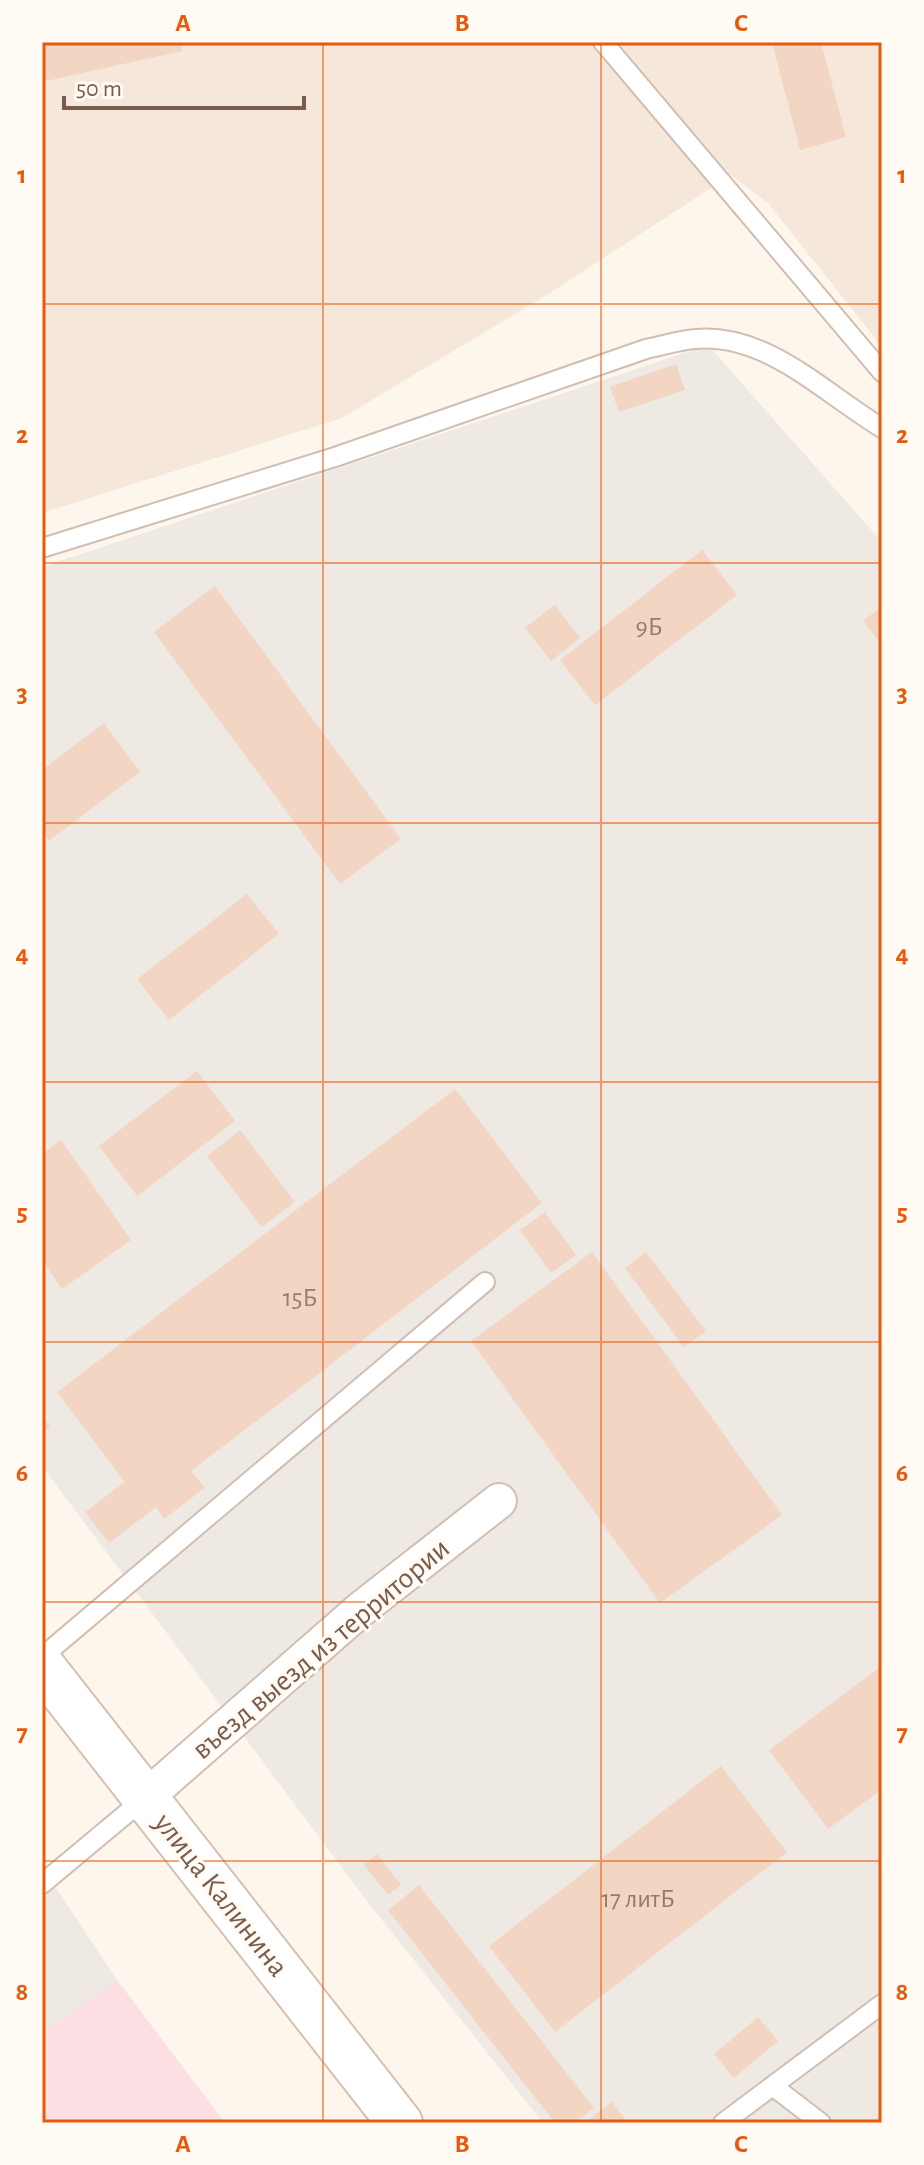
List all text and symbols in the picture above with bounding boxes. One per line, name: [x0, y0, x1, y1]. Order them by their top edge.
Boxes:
text: A: [175, 10, 191, 36]
text: B: [454, 10, 470, 36]
text: C: [734, 10, 748, 36]
scale bar: [64, 60, 304, 110]
text: 50 m: [76, 77, 122, 101]
text: 1: [17, 162, 27, 188]
text: 1: [897, 162, 907, 188]
text: 2: [16, 422, 28, 448]
text: 2: [896, 422, 908, 448]
house number: 9Б: [635, 614, 663, 640]
text: 3: [16, 681, 28, 707]
text: 3: [896, 681, 908, 707]
text: 4: [15, 941, 29, 967]
text: 4: [895, 941, 909, 967]
text: 5: [16, 1200, 28, 1226]
text: 5: [896, 1200, 908, 1226]
house number: 15Б: [283, 1285, 317, 1311]
text: 6: [16, 1460, 28, 1486]
text: 6: [896, 1460, 908, 1486]
street label: въезд выезд из территории: [187, 1533, 455, 1765]
text: 7: [16, 1720, 28, 1746]
text: 7: [896, 1720, 908, 1746]
street label: улица Калинина: [148, 1807, 294, 1982]
house number: 17 литБ: [601, 1886, 675, 1912]
text: 8: [16, 1979, 28, 2005]
text: 8: [896, 1979, 908, 2005]
text: A: [175, 2131, 191, 2157]
text: B: [454, 2131, 470, 2157]
text: C: [734, 2131, 748, 2157]

